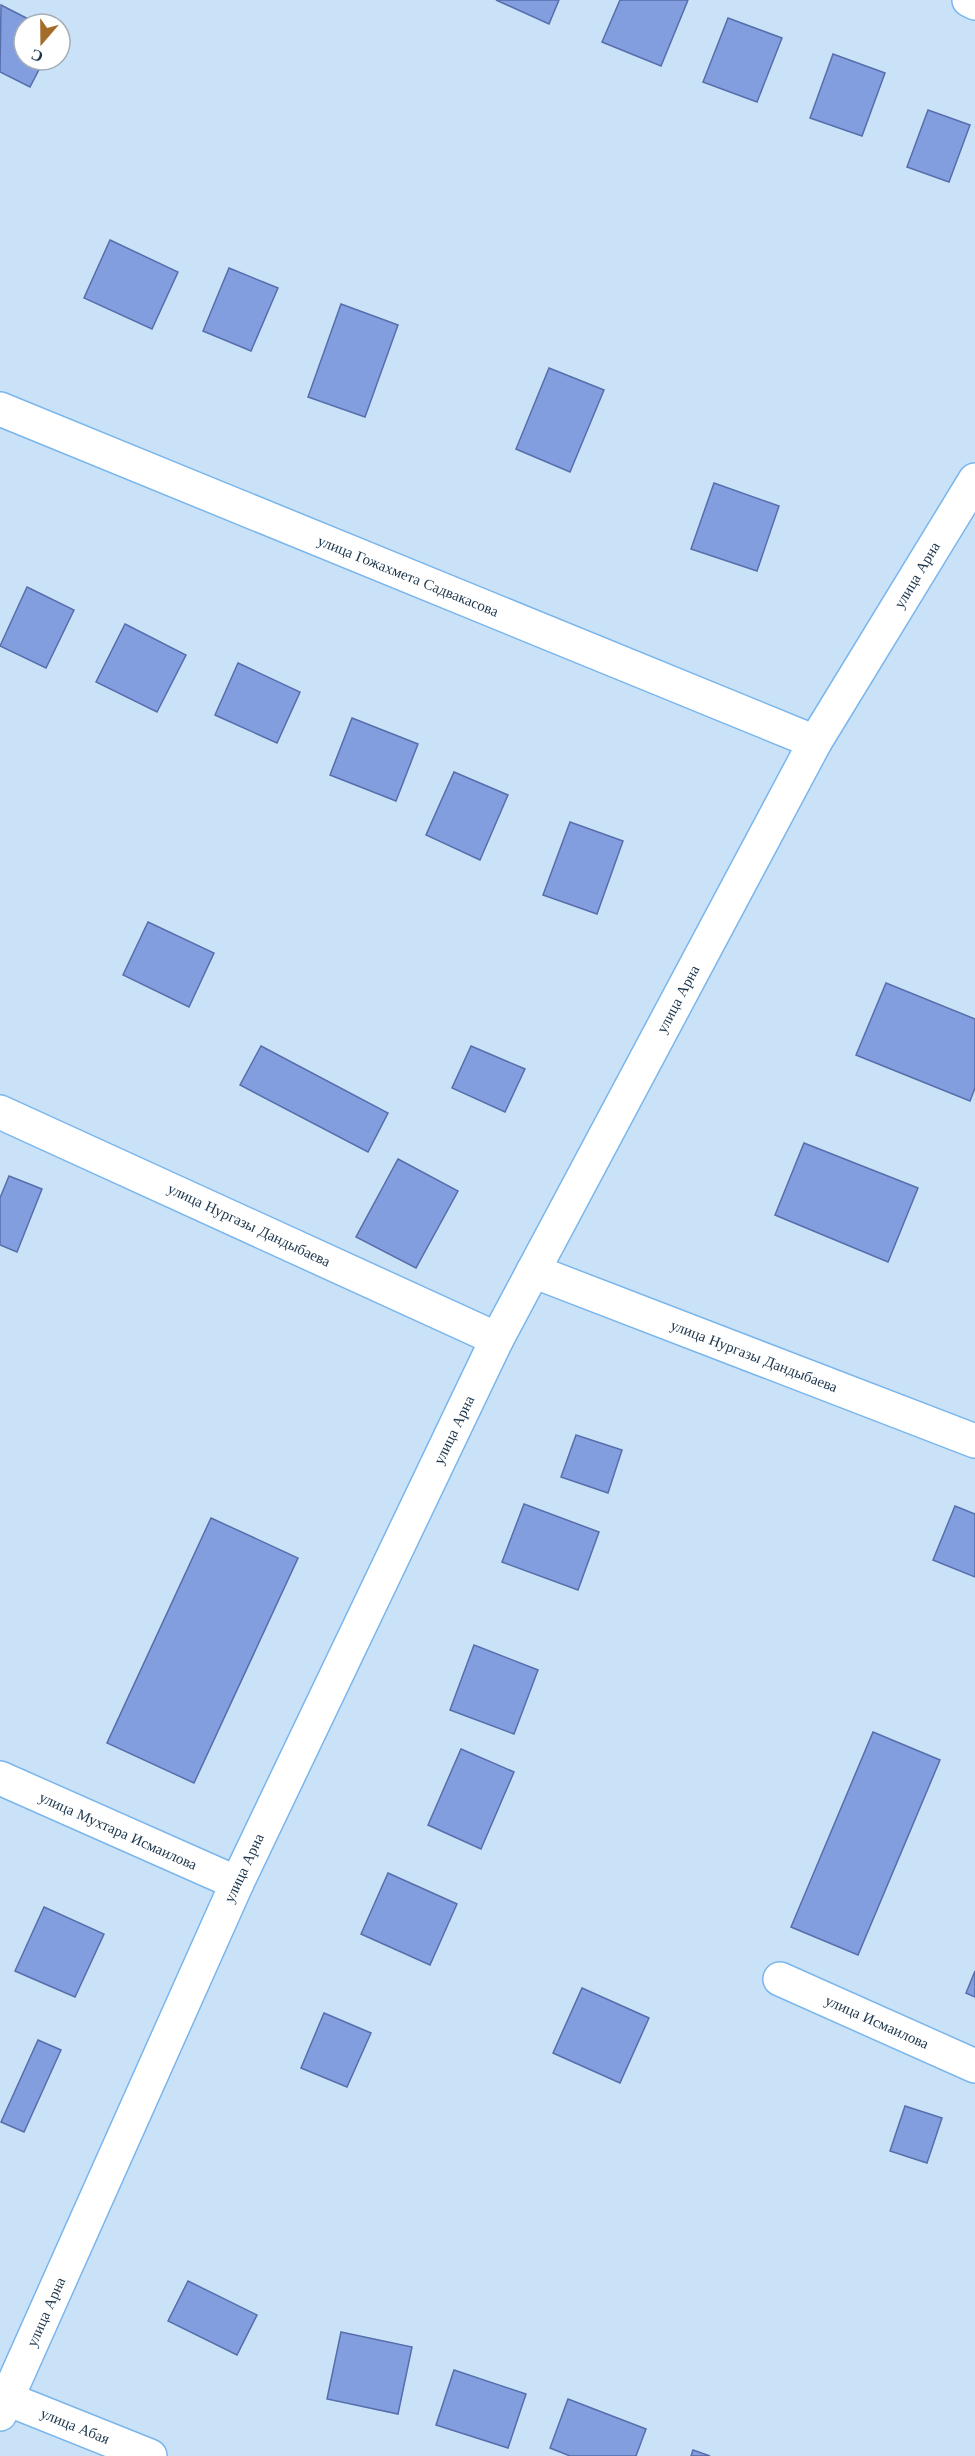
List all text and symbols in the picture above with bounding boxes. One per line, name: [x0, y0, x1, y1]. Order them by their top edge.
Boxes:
north arrow: [12, 12, 72, 72]
text: С: [28, 45, 46, 67]
street label: улица Гожахмета Садвакасова: [315, 530, 502, 621]
street label: улица Арна: [889, 538, 944, 612]
street label: улица Арна: [652, 961, 704, 1036]
street label: улица Нургазы Дандыбаева: [165, 1178, 334, 1271]
street label: улица Нургазы Дандыбаева: [668, 1315, 841, 1396]
street label: улица Арна: [429, 1392, 479, 1467]
street label: улица Мухтара Исмаилова: [36, 1787, 200, 1874]
street label: улица Арна: [219, 1830, 268, 1906]
street label: улица Исмаилова: [822, 1990, 932, 2053]
street label: улица Арна: [22, 2274, 69, 2350]
street label: улица Абая: [38, 2403, 112, 2448]

